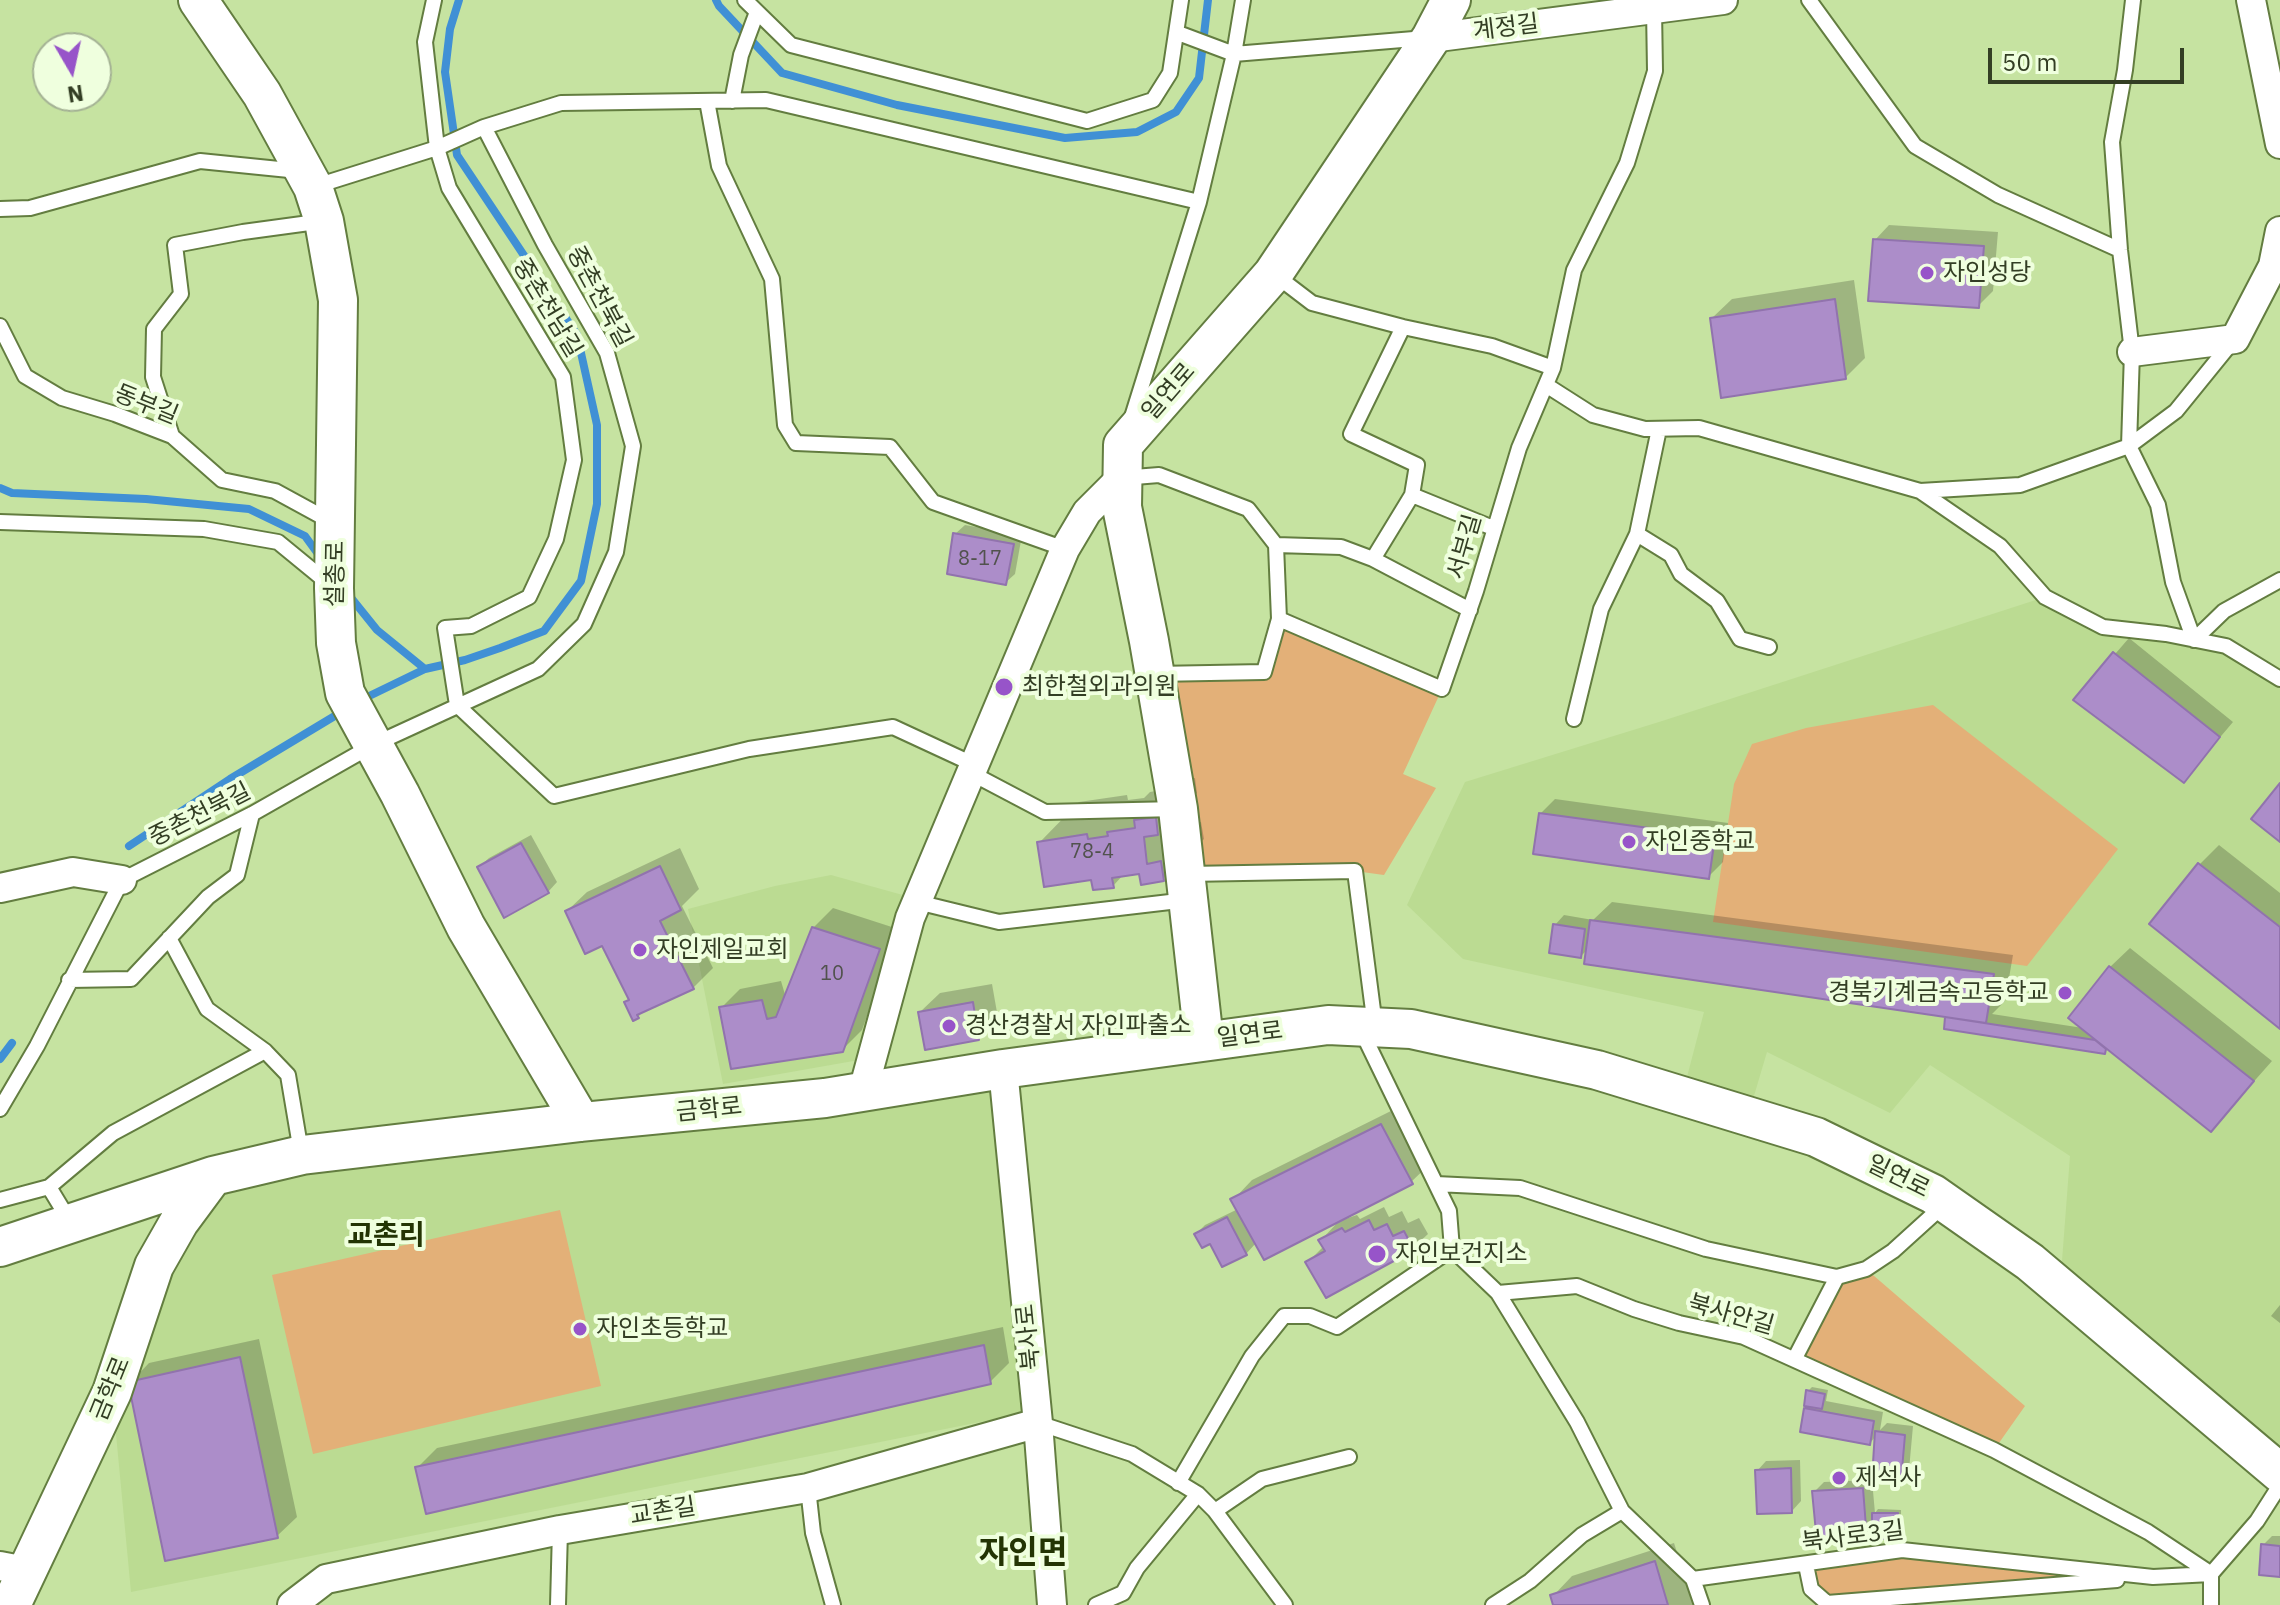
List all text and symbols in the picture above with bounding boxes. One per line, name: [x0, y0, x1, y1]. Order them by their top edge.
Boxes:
street label: 계정길: [1471, 10, 1541, 46]
north arrow: [32, 32, 112, 112]
scale bar: [1992, 32, 2188, 82]
text: 50 m: [2002, 46, 2057, 78]
text: N: [65, 79, 86, 110]
street label: 중촌천북길: [560, 242, 638, 352]
street label: 중촌천남길: [506, 253, 588, 363]
place label: 자인성당: [1943, 259, 2031, 287]
marker: 자인성당: [1918, 264, 1936, 282]
street label: 일연로: [1136, 358, 1202, 426]
street label: 동부길: [110, 379, 182, 431]
street label: 서부길: [1442, 511, 1488, 583]
street label: 설총로: [321, 541, 351, 607]
house number: 8-17: [958, 547, 1002, 571]
place label: 최한철외과의원: [1022, 673, 1177, 701]
marker: 최한철외과의원: [993, 676, 1015, 698]
street label: 중촌천북길: [144, 777, 256, 853]
place label: 자인중학교: [1645, 828, 1755, 856]
marker: 자인중학교: [1620, 833, 1638, 851]
house number: 78-4: [1070, 840, 1114, 864]
place label: 자인제일교회: [656, 936, 788, 964]
marker: 자인제일교회: [631, 941, 649, 959]
house number: 10: [820, 962, 844, 986]
place label: 경북기계금속고등학교: [1828, 979, 2049, 1007]
marker: 경북기계금속고등학교: [2056, 984, 2074, 1002]
place label: 경산경찰서 자인파출소: [965, 1012, 1191, 1040]
marker: 경산경찰서 자인파출소: [940, 1017, 958, 1035]
street label: 일연로: [1215, 1017, 1285, 1053]
street label: 금학로: [675, 1092, 743, 1128]
street label: 일연로: [1862, 1150, 1934, 1204]
district label: 교촌리: [347, 1219, 425, 1253]
place label: 자인보건지소: [1395, 1240, 1527, 1268]
marker: 자인보건지소: [1366, 1243, 1388, 1265]
street label: 북사안길: [1685, 1289, 1777, 1341]
street label: 북사로: [1011, 1303, 1047, 1371]
place label: 자인초등학교: [596, 1315, 728, 1343]
marker: 자인초등학교: [571, 1320, 589, 1338]
street label: 금학로: [85, 1353, 137, 1425]
place label: 제석사: [1855, 1464, 1921, 1492]
marker: 제석사: [1830, 1469, 1848, 1487]
street label: 교촌길: [628, 1493, 698, 1531]
street label: 북사로3길: [1800, 1516, 1906, 1558]
district label: 자인면: [979, 1535, 1067, 1573]

